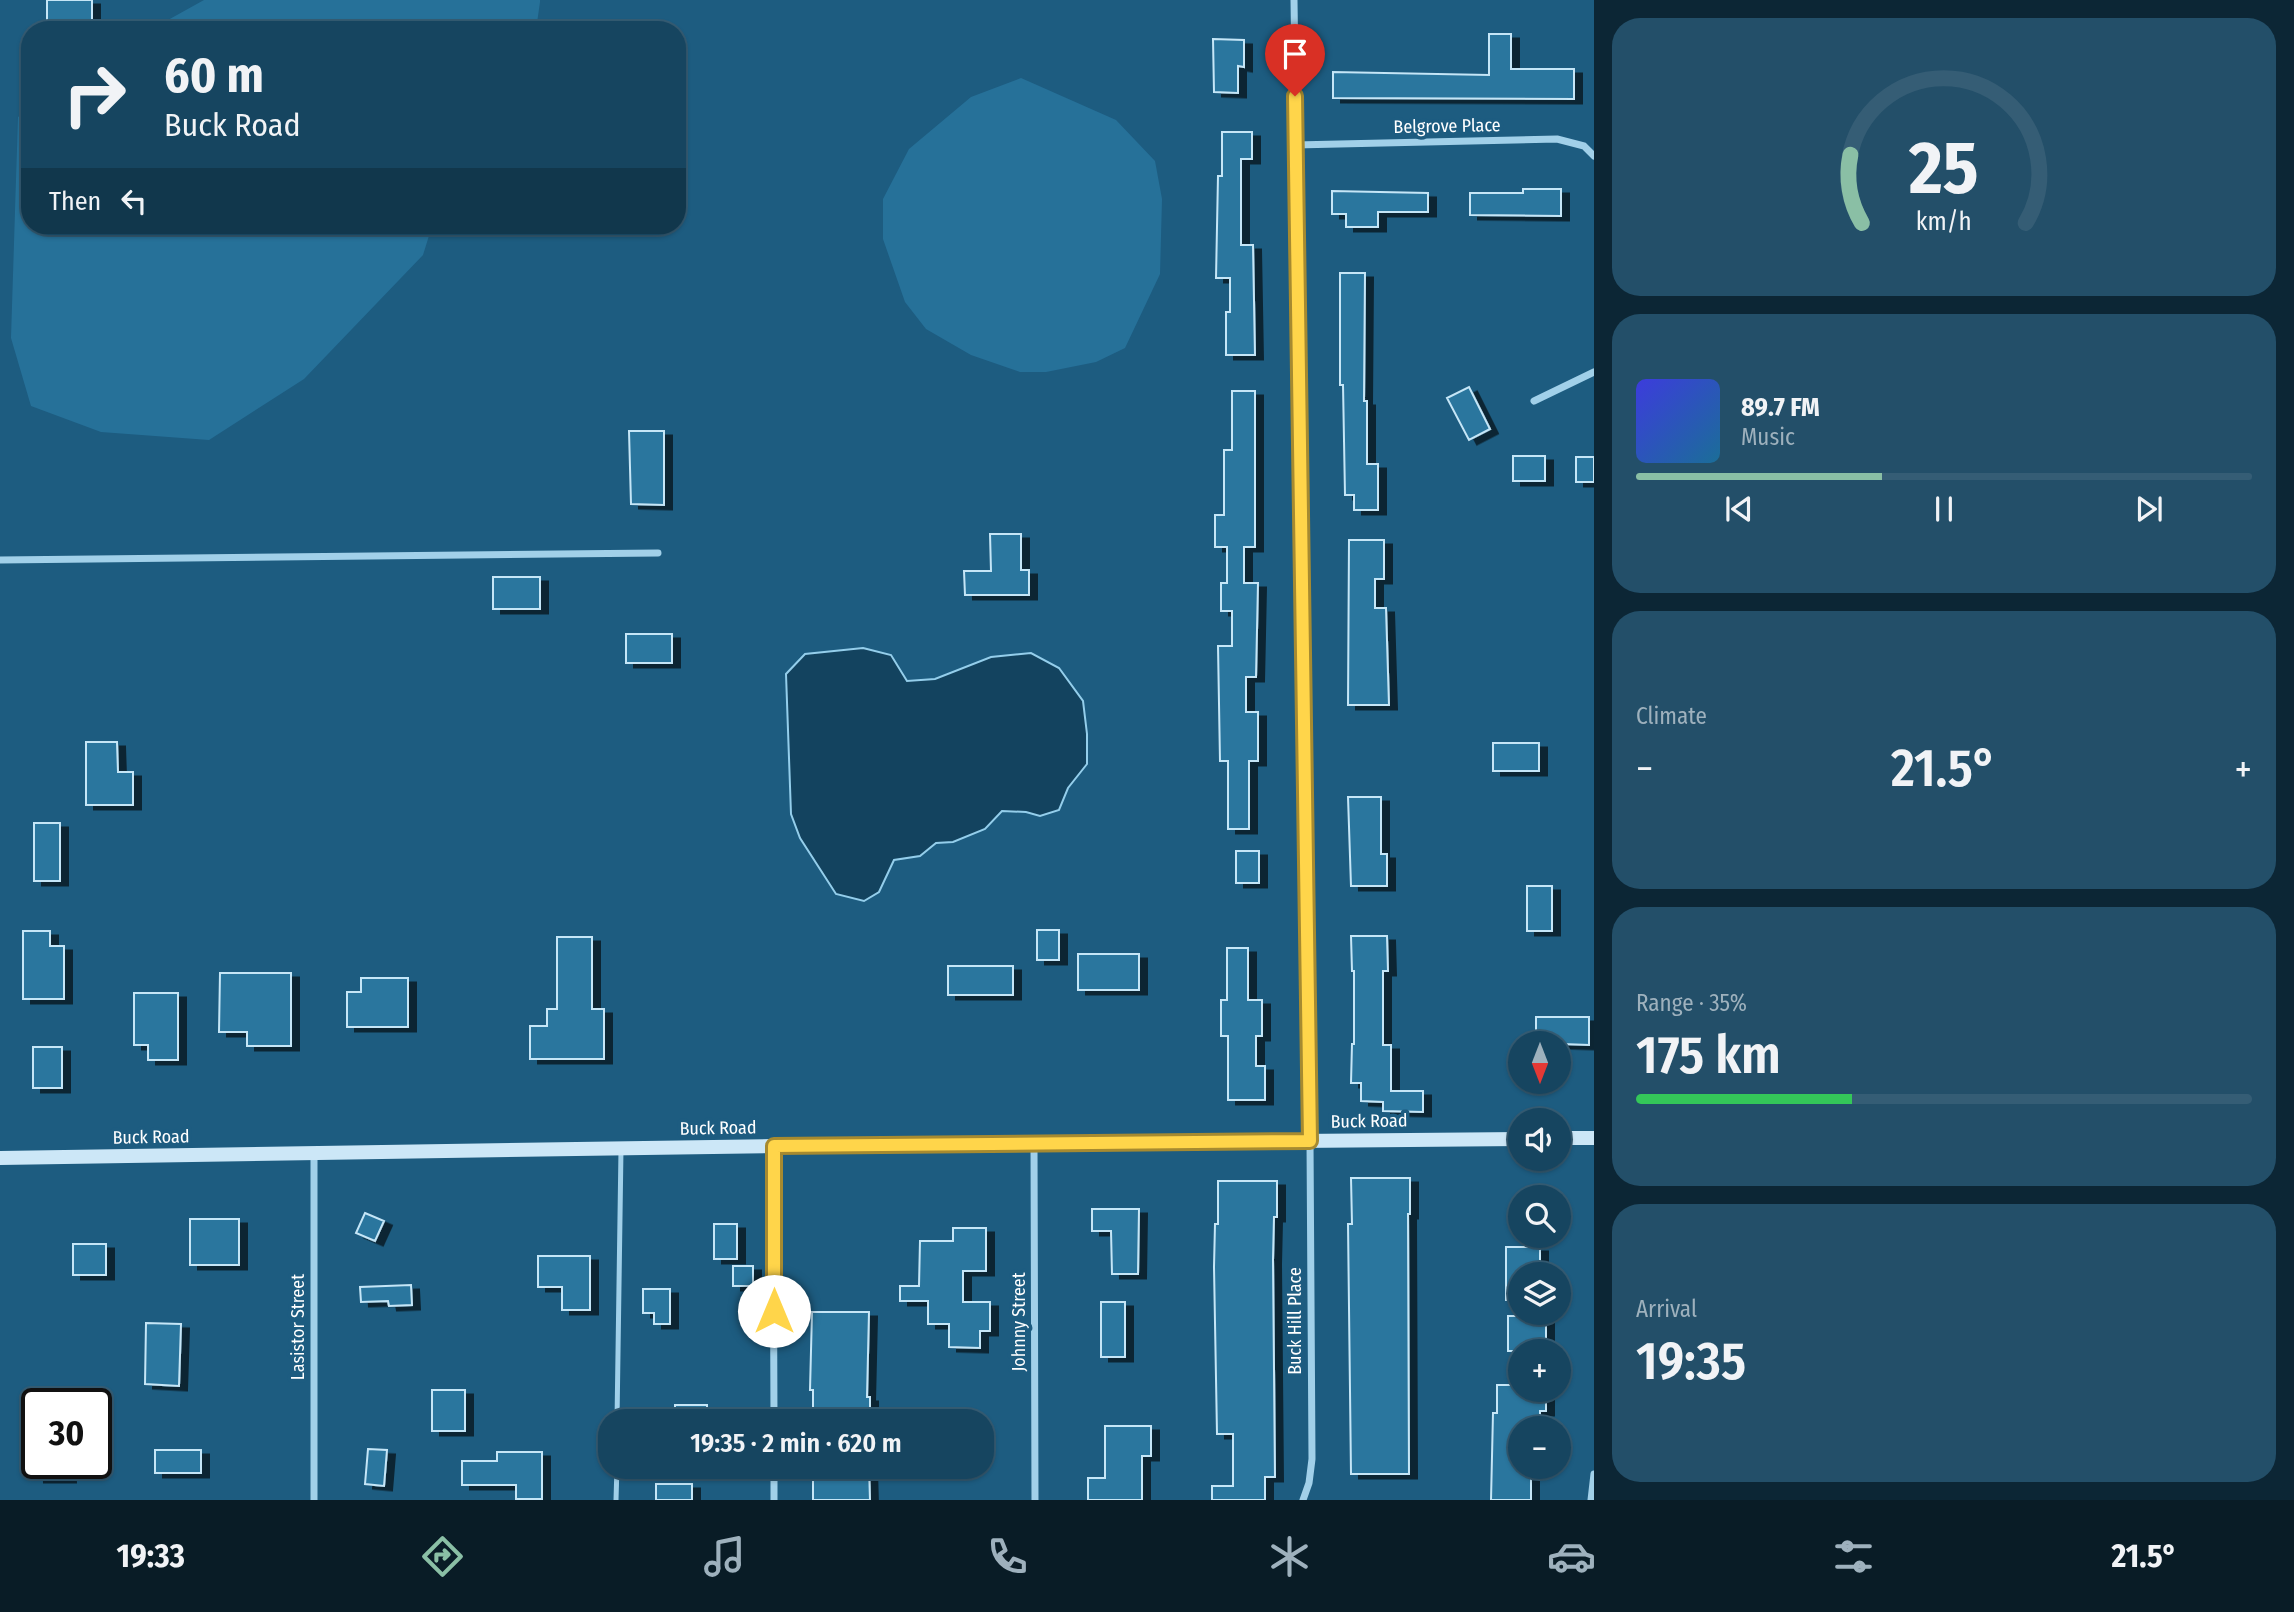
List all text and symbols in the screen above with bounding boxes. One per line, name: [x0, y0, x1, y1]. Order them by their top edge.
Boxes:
pin: [1265, 24, 1325, 96]
icon: arrive: [1276, 35, 1314, 73]
text: 60 m: [164, 46, 264, 105]
icon: right: [49, 49, 140, 140]
text: Buck Road: [164, 106, 301, 144]
street label: Belgrove Place: [1393, 114, 1501, 138]
text: 25: [1908, 126, 1979, 213]
icon: left: [115, 182, 153, 220]
text: Then: [49, 186, 101, 217]
text: km/h: [1916, 207, 1972, 237]
text: 89.7 FM: [1741, 392, 1820, 423]
text: Music: [1741, 423, 1795, 451]
icon: previous: [1720, 490, 1758, 528]
icon: pause: [1925, 490, 1963, 528]
icon: next: [2130, 490, 2168, 528]
text: Climate: [1636, 702, 1707, 730]
text: 21.5°: [1891, 737, 1997, 800]
text: −: [1636, 746, 1653, 792]
text: +: [2235, 746, 2252, 792]
text: Range · 35%: [1636, 989, 1747, 1017]
text: 175 km: [1636, 1024, 1781, 1087]
north arrow: [1508, 1031, 1572, 1094]
map controls: [1508, 1031, 1571, 1479]
button: sound: [1508, 1108, 1571, 1171]
street label: Buck Road: [1330, 1109, 1408, 1133]
street label: Buck Road: [679, 1116, 757, 1140]
street label: Buck Road: [112, 1125, 190, 1149]
button: search: [1508, 1185, 1571, 1248]
button: layers: [1508, 1262, 1571, 1325]
street label: Buck Hill Place: [1284, 1267, 1306, 1375]
street label: Johnny Street: [1008, 1272, 1030, 1372]
street label: Lasistor Street: [287, 1274, 309, 1380]
position arrow: [737, 1274, 811, 1348]
text: Arrival: [1636, 1295, 1697, 1323]
text: 19:35: [1636, 1330, 1746, 1393]
button: +: [1508, 1339, 1571, 1402]
speed limit sign: 30: [21, 1388, 112, 1479]
button: −: [1508, 1416, 1571, 1479]
text: 19:35 · 2 min · 620 m: [690, 1428, 902, 1459]
icon: directions: [418, 1532, 467, 1581]
icon: music: [700, 1532, 749, 1581]
icon: phone: [983, 1532, 1032, 1581]
icon: climate: [1265, 1532, 1314, 1581]
icon: car: [1547, 1532, 1596, 1581]
icon: filters: [1829, 1532, 1878, 1581]
text: 19:33: [117, 1537, 185, 1575]
text: 21.5°: [2111, 1537, 2177, 1575]

